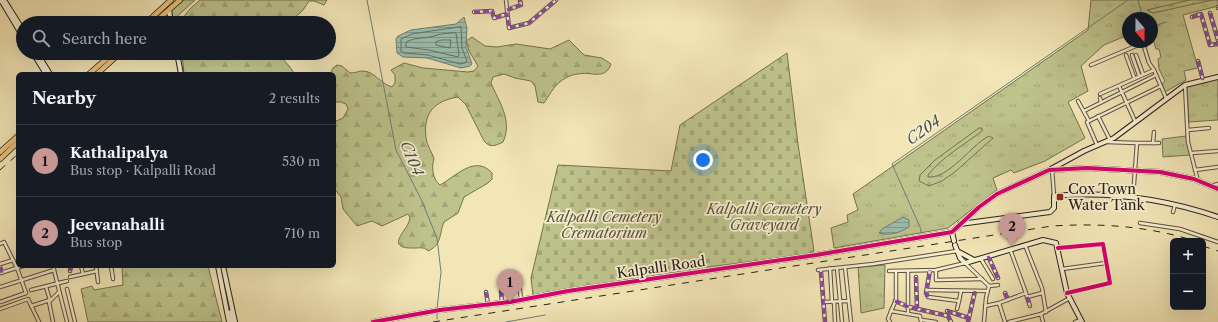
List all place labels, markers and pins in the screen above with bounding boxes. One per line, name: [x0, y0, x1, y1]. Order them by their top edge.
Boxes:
place label: Cox Town Water Tank: [1067, 180, 1146, 214]
marker: Cox Town Water Tank: [1055, 192, 1065, 202]
pin: 2: [999, 213, 1025, 246]
pin: 1: [497, 269, 523, 302]

